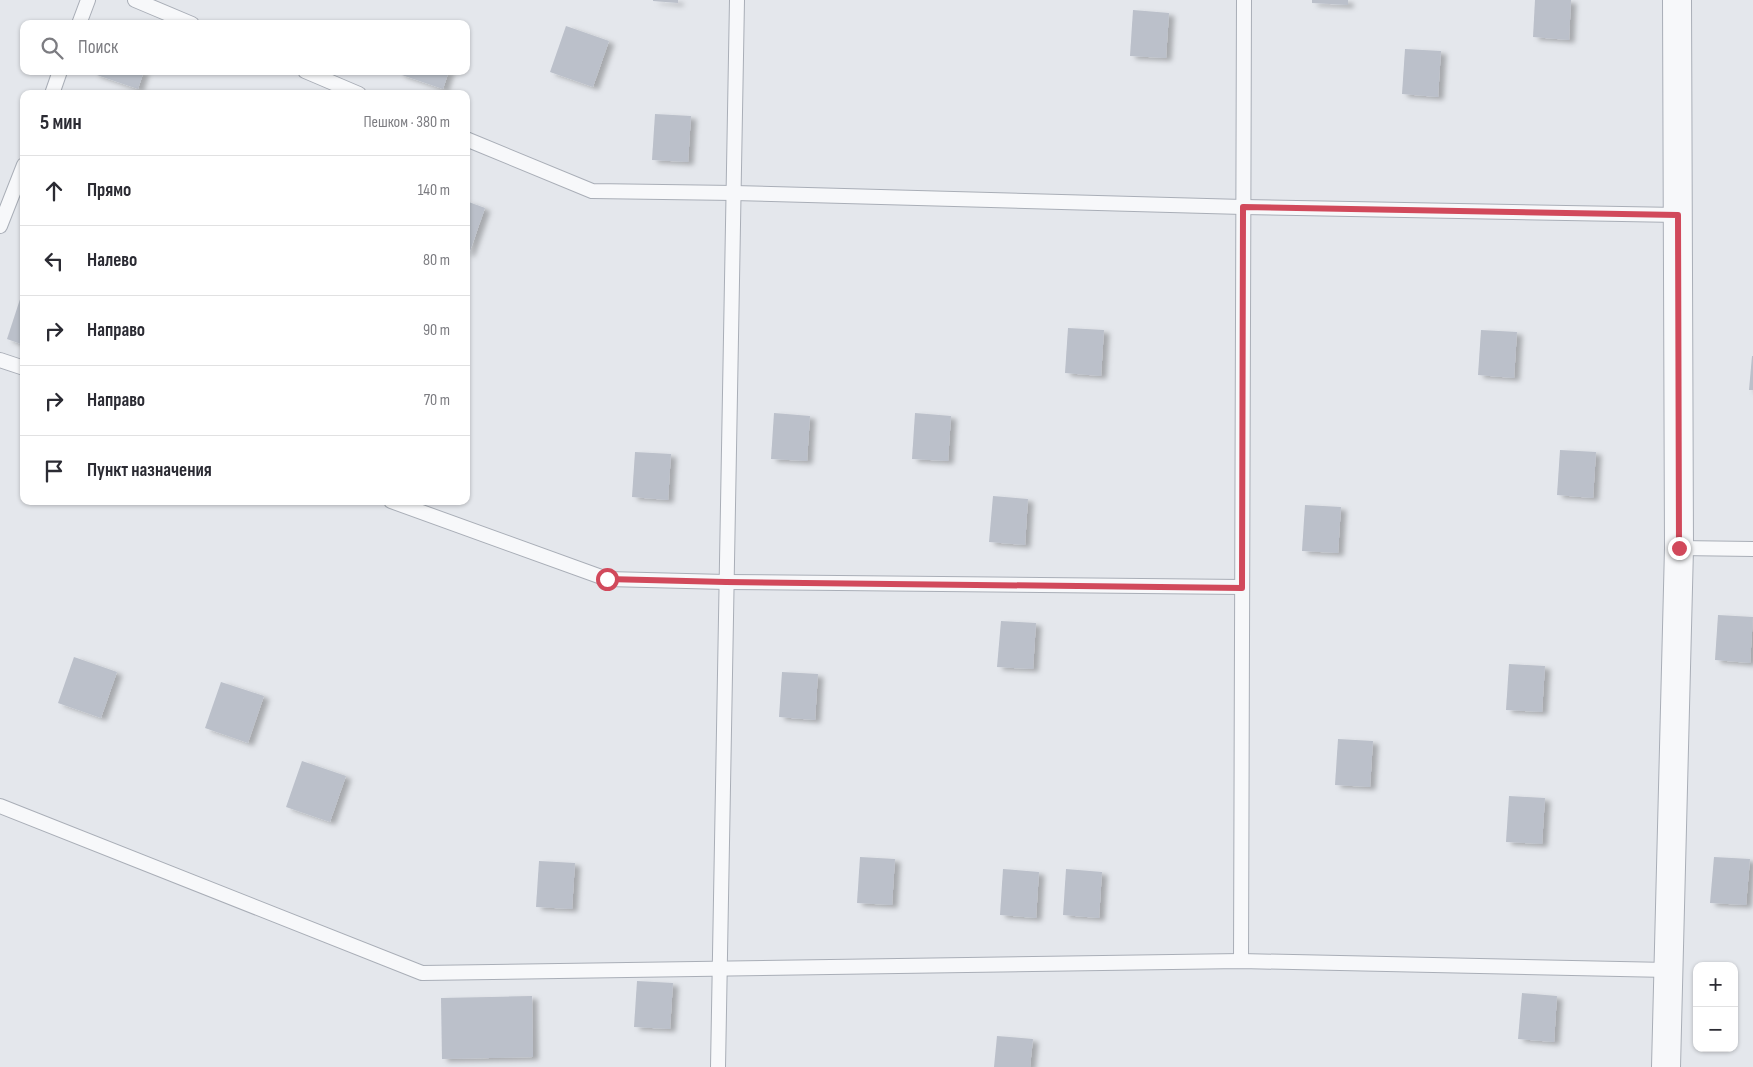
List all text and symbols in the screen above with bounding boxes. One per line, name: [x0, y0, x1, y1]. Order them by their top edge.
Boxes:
search box: [20, 20, 470, 75]
icon: search: [38, 34, 66, 62]
text: Поиск: [78, 36, 118, 59]
text: 5 мин: [40, 110, 82, 135]
text: Пешком · 380 m: [363, 113, 450, 132]
icon: ahead: [40, 177, 68, 205]
text: Прямо: [87, 179, 131, 202]
text: 140 m: [418, 181, 450, 200]
icon: left: [40, 247, 68, 275]
text: Налево: [87, 249, 137, 272]
text: 80 m: [423, 251, 450, 270]
icon: right: [40, 317, 68, 345]
text: Направо: [87, 319, 145, 342]
text: 90 m: [423, 321, 450, 340]
icon: right: [40, 387, 68, 415]
text: Направо: [87, 389, 145, 412]
text: 70 m: [424, 391, 450, 410]
icon: arrive: [40, 457, 68, 485]
text: Пункт назначения: [87, 459, 212, 482]
route end: [1668, 537, 1691, 560]
route start: [596, 568, 619, 591]
map controls: [1693, 962, 1738, 1052]
button: +: [1693, 962, 1738, 1007]
button: −: [1693, 1007, 1738, 1052]

